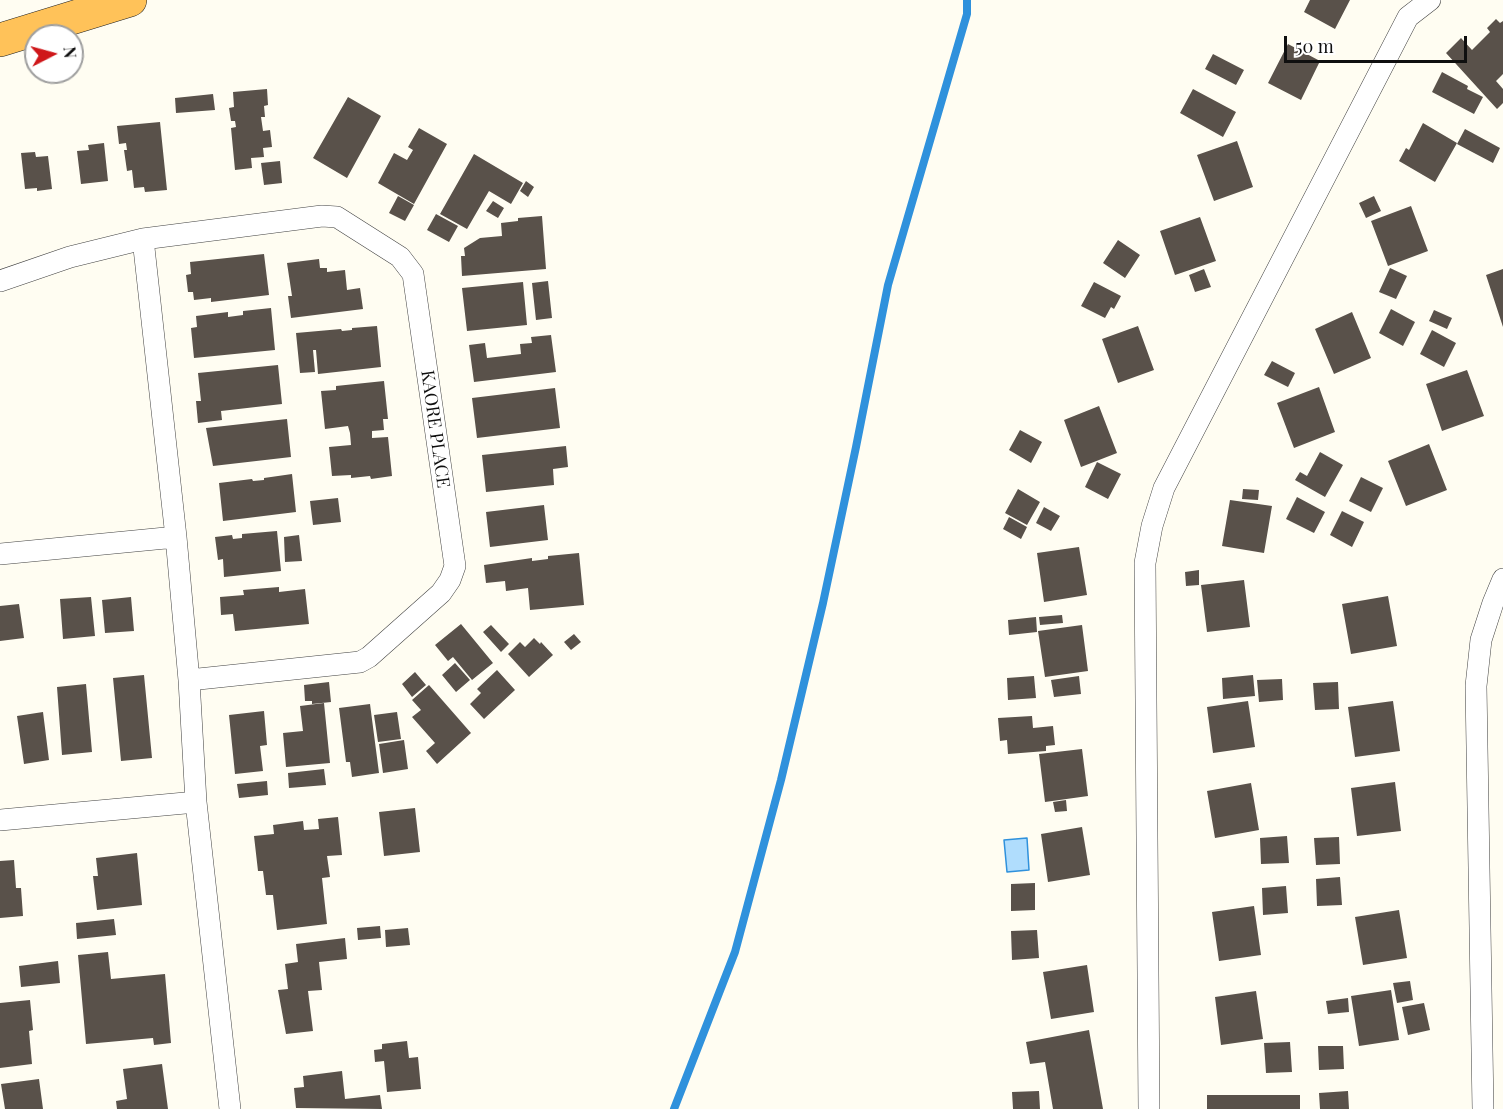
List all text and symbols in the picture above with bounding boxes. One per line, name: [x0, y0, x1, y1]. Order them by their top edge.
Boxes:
north arrow: [24, 24, 84, 84]
scale bar: [1287, 24, 1470, 62]
text: 50 m: [1295, 34, 1334, 58]
text: N: [59, 45, 81, 59]
street label: KAORE PLACE: [416, 369, 454, 489]

